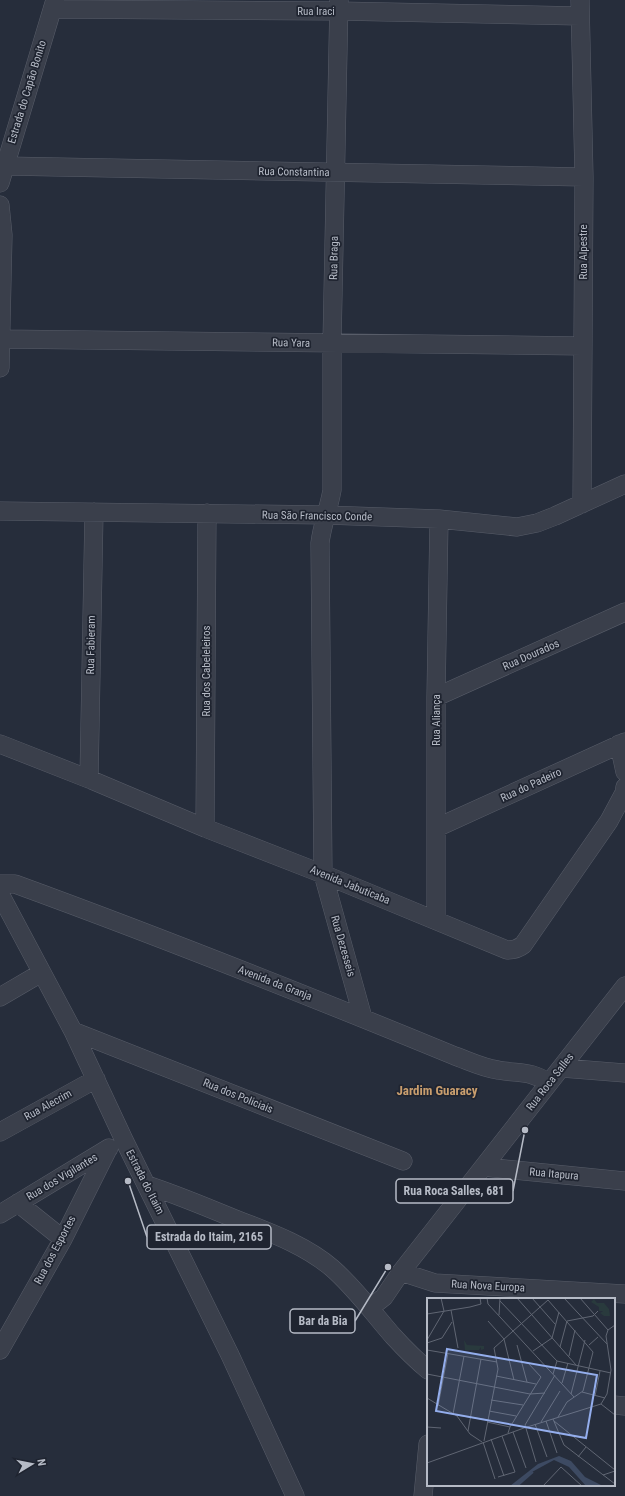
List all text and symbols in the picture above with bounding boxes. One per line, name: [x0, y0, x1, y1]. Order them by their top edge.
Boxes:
street label: Rua Iraci: [297, 5, 335, 18]
street label: Estrada do Capão Bonito: [5, 38, 49, 145]
street label: Rua Constantina: [258, 165, 330, 179]
street label: Rua Alpestre: [577, 224, 590, 280]
street label: Rua Braga: [327, 236, 341, 280]
street label: Rua Yara: [272, 336, 310, 350]
street label: Rua São Francisco Conde: [262, 509, 372, 523]
street label: Rua Fabieram: [84, 615, 98, 675]
street label: Rua dos Cabeleleiros: [200, 625, 213, 717]
street label: Rua Dourados: [501, 637, 561, 673]
street label: Rua Aliança: [430, 694, 443, 746]
street label: Rua do Padeiro: [498, 765, 564, 805]
street label: Avenida Jabuticaba: [308, 863, 392, 907]
street label: Rua Dezesseis: [328, 914, 358, 978]
street label: Avenida da Granja: [236, 963, 314, 1003]
street label: Rua Roca Salles: [524, 1051, 576, 1113]
street label: Rua dos Policiais: [201, 1076, 275, 1116]
district label: Jardim Guaracy: [396, 1083, 478, 1098]
street label: Rua Alecrim: [22, 1087, 74, 1123]
street label: Estrada do Itaim: [123, 1147, 167, 1217]
street label: Rua dos Vigilantes: [24, 1151, 100, 1203]
street label: Rua Itapura: [529, 1165, 579, 1183]
callout: Rua Roca Salles, 681: [396, 1179, 513, 1203]
text: Rua Roca Salles, 681: [404, 1184, 504, 1198]
street label: Rua dos Esportes: [31, 1213, 79, 1287]
callout: Estrada do Itaim, 2165: [147, 1225, 271, 1249]
text: Estrada do Itaim, 2165: [155, 1230, 263, 1244]
street label: Rua Nova Europa: [451, 1278, 525, 1294]
inset map: [427, 1298, 615, 1486]
callout: Bar da Bia: [290, 1309, 355, 1333]
text: Bar da Bia: [299, 1314, 348, 1328]
north arrow: [12, 1444, 52, 1484]
text: N: [34, 1458, 48, 1467]

